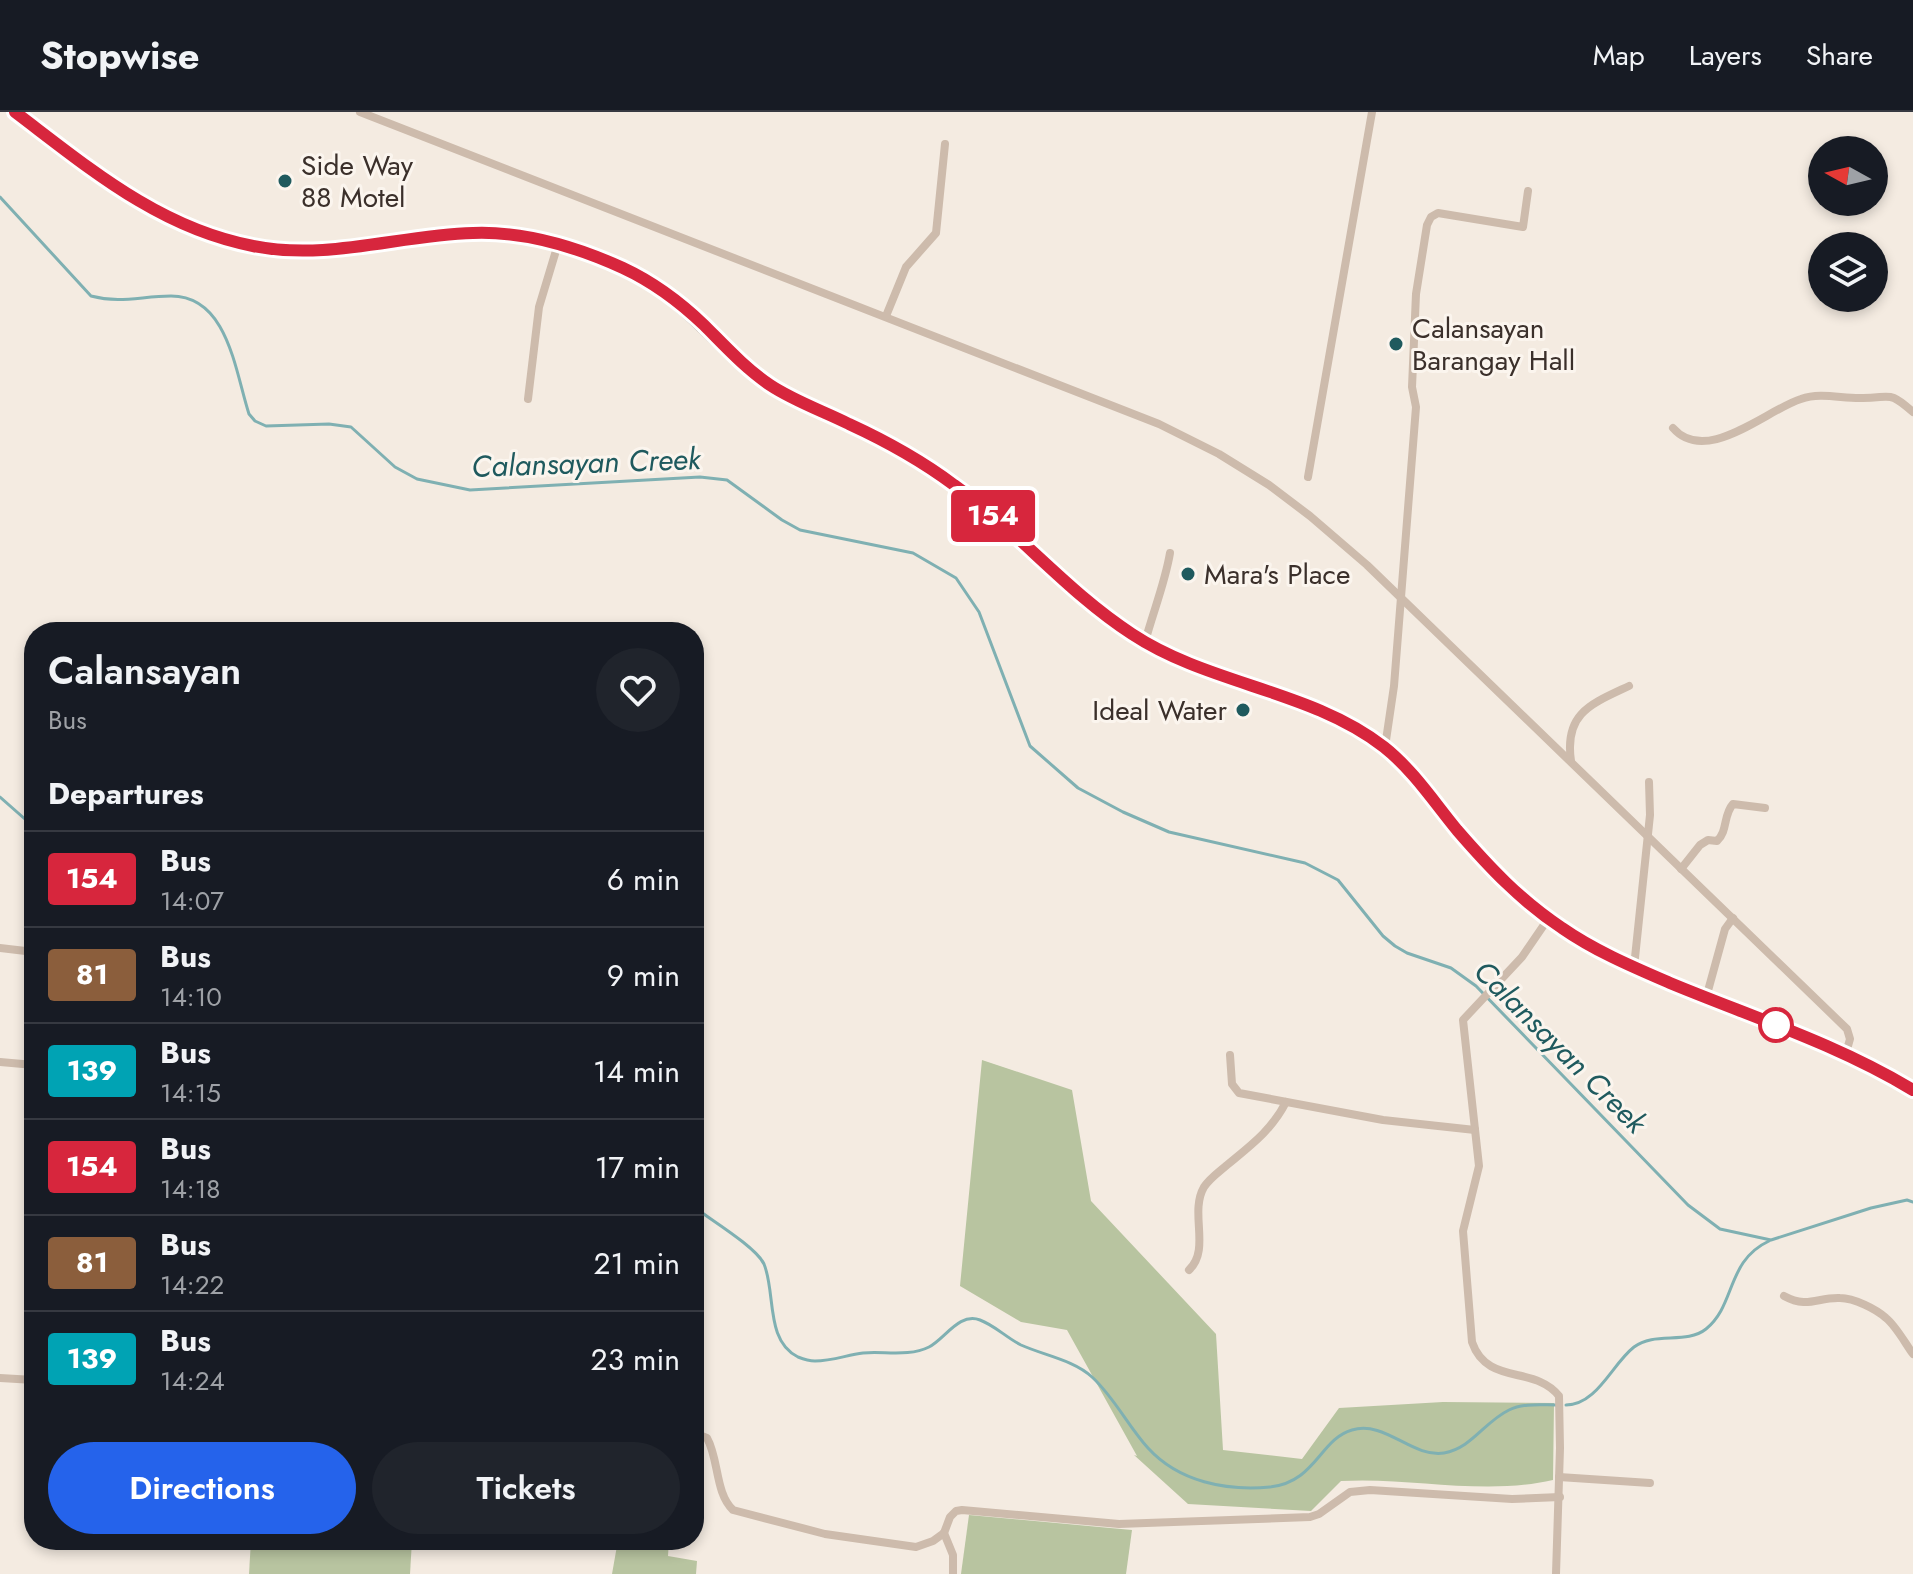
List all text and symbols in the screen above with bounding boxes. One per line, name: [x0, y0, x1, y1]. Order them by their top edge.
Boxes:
text: Stopwise: [40, 28, 200, 83]
text: Map: [1593, 35, 1645, 76]
text: Layers: [1689, 35, 1762, 76]
text: Share: [1806, 35, 1873, 76]
north arrow: [1808, 136, 1888, 216]
map controls: [1808, 136, 1888, 312]
place label: Side Way 88 Motel: [301, 145, 414, 218]
marker: Side Way 88 Motel: [276, 172, 294, 190]
button: layers: [1808, 232, 1888, 312]
place label: Calansayan Barangay Hall: [1412, 308, 1575, 381]
marker: Calansayan Barangay Hall: [1387, 335, 1405, 353]
water label: Calansayan Creek: [471, 437, 702, 488]
line badge: 154: [947, 490, 1039, 542]
text: 154: [967, 495, 1019, 536]
place label: Mara's Place: [1204, 554, 1350, 595]
marker: Mara's Place: [1179, 565, 1197, 583]
text: Calansayan: [48, 643, 241, 698]
button: heart: [596, 648, 680, 732]
place label: Ideal Water: [1092, 690, 1227, 731]
text: Bus: [48, 701, 87, 739]
marker: Ideal Water: [1234, 701, 1252, 719]
text: Departures: [48, 772, 204, 815]
text: Bus: [160, 839, 211, 882]
text: 154: [66, 858, 118, 899]
text: 6 min: [607, 858, 680, 901]
text: 14:07: [160, 882, 224, 920]
text: Bus: [160, 935, 211, 978]
water label: Calansayan Creek: [1464, 950, 1657, 1144]
text: 81: [76, 954, 108, 995]
text: 9 min: [607, 954, 680, 997]
text: 14:10: [160, 978, 222, 1016]
unlabelled marker: [1759, 1008, 1793, 1042]
text: Bus: [160, 1031, 211, 1074]
text: 139: [67, 1050, 117, 1091]
text: 14 min: [593, 1050, 680, 1093]
text: 14:15: [160, 1074, 221, 1112]
text: Bus: [160, 1127, 211, 1170]
text: 154: [66, 1146, 118, 1187]
text: 17 min: [595, 1146, 680, 1189]
text: 14:18: [160, 1170, 221, 1208]
text: Bus: [160, 1223, 211, 1266]
text: 81: [76, 1242, 108, 1283]
text: 21 min: [593, 1242, 680, 1285]
text: 14:22: [160, 1266, 224, 1304]
text: Bus: [160, 1319, 211, 1362]
text: 139: [67, 1338, 117, 1379]
text: 23 min: [591, 1338, 680, 1381]
text: 14:24: [160, 1362, 225, 1400]
button: Directions: [48, 1442, 356, 1534]
button: Tickets: [372, 1442, 680, 1534]

